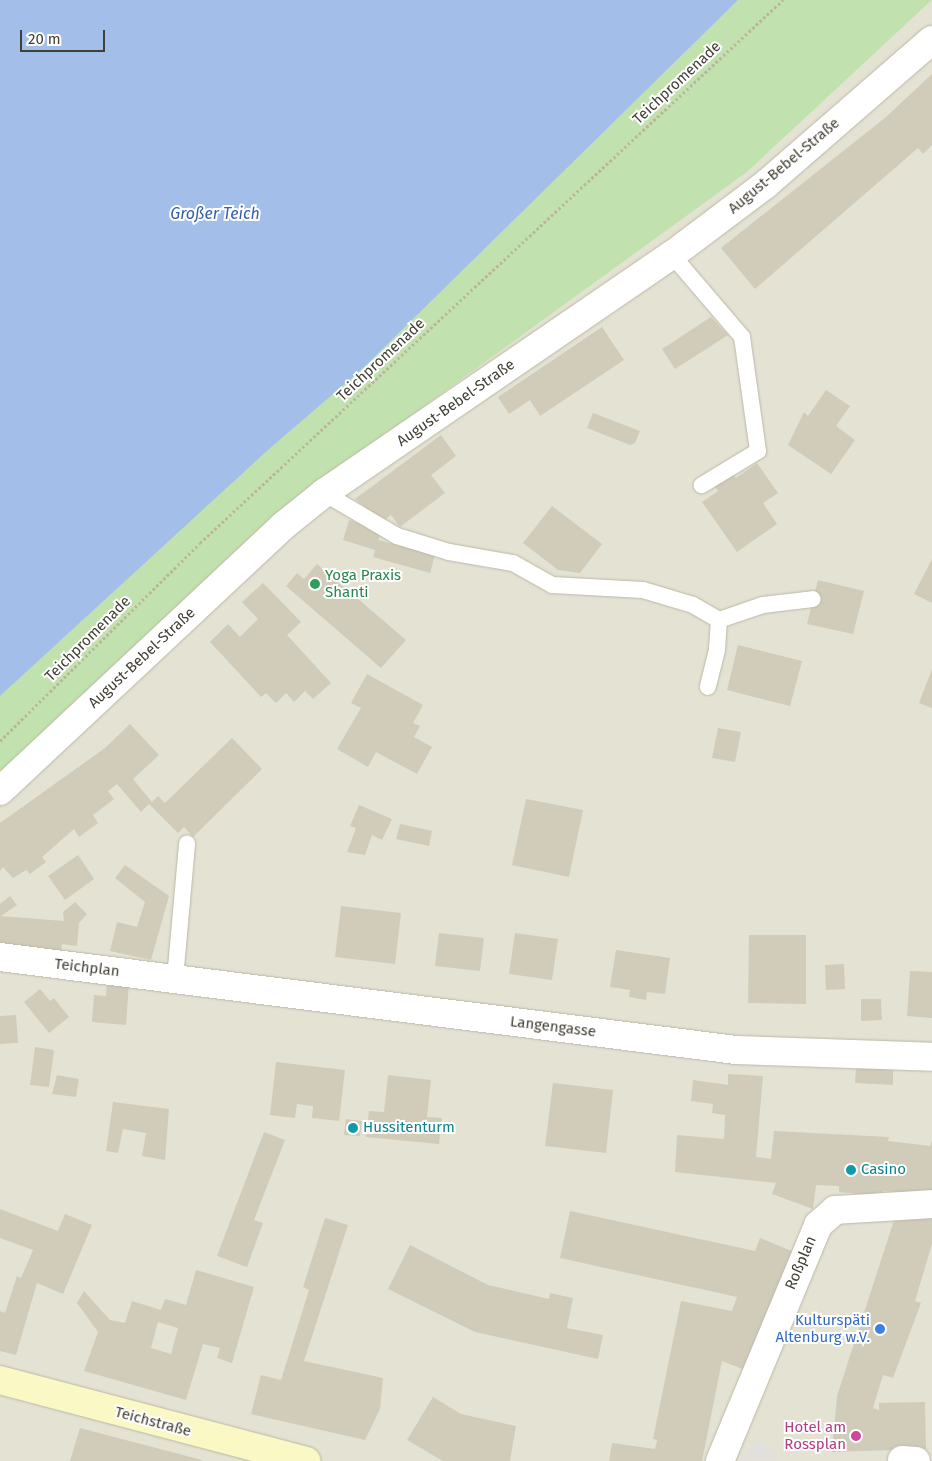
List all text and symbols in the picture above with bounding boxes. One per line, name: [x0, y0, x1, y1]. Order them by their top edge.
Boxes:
scale bar: [22, 20, 108, 52]
text: 20 m: [28, 30, 61, 48]
street label: Teichpromenade: [629, 38, 725, 128]
street label: August-Bebel-Straße: [725, 114, 843, 218]
water label: Großer Teich: [170, 204, 260, 224]
street label: Teichpromenade: [333, 315, 429, 405]
street label: August-Bebel-Straße: [394, 356, 518, 450]
place label: Yoga Praxis Shanti: [325, 566, 401, 601]
marker: Yoga Praxis Shanti: [309, 578, 321, 590]
street label: Teichpromenade: [42, 593, 134, 685]
street label: August-Bebel-Straße: [85, 604, 199, 712]
street label: Teichplan: [53, 955, 121, 981]
street label: Langengasse: [509, 1013, 597, 1041]
place label: Hussitenturm: [363, 1119, 455, 1137]
marker: Hussitenturm: [347, 1122, 359, 1134]
place label: Casino: [861, 1161, 906, 1179]
marker: Casino: [845, 1164, 857, 1176]
street label: Roßplan: [782, 1233, 820, 1293]
place label: Kulturspäti Altenburg w.V.: [775, 1311, 870, 1346]
marker: Kulturspäti Altenburg w.V.: [874, 1323, 886, 1335]
street label: Teichstraße: [113, 1403, 193, 1441]
place label: Hotel am Rossplan: [784, 1418, 846, 1453]
marker: Hotel am Rossplan: [850, 1430, 862, 1442]

